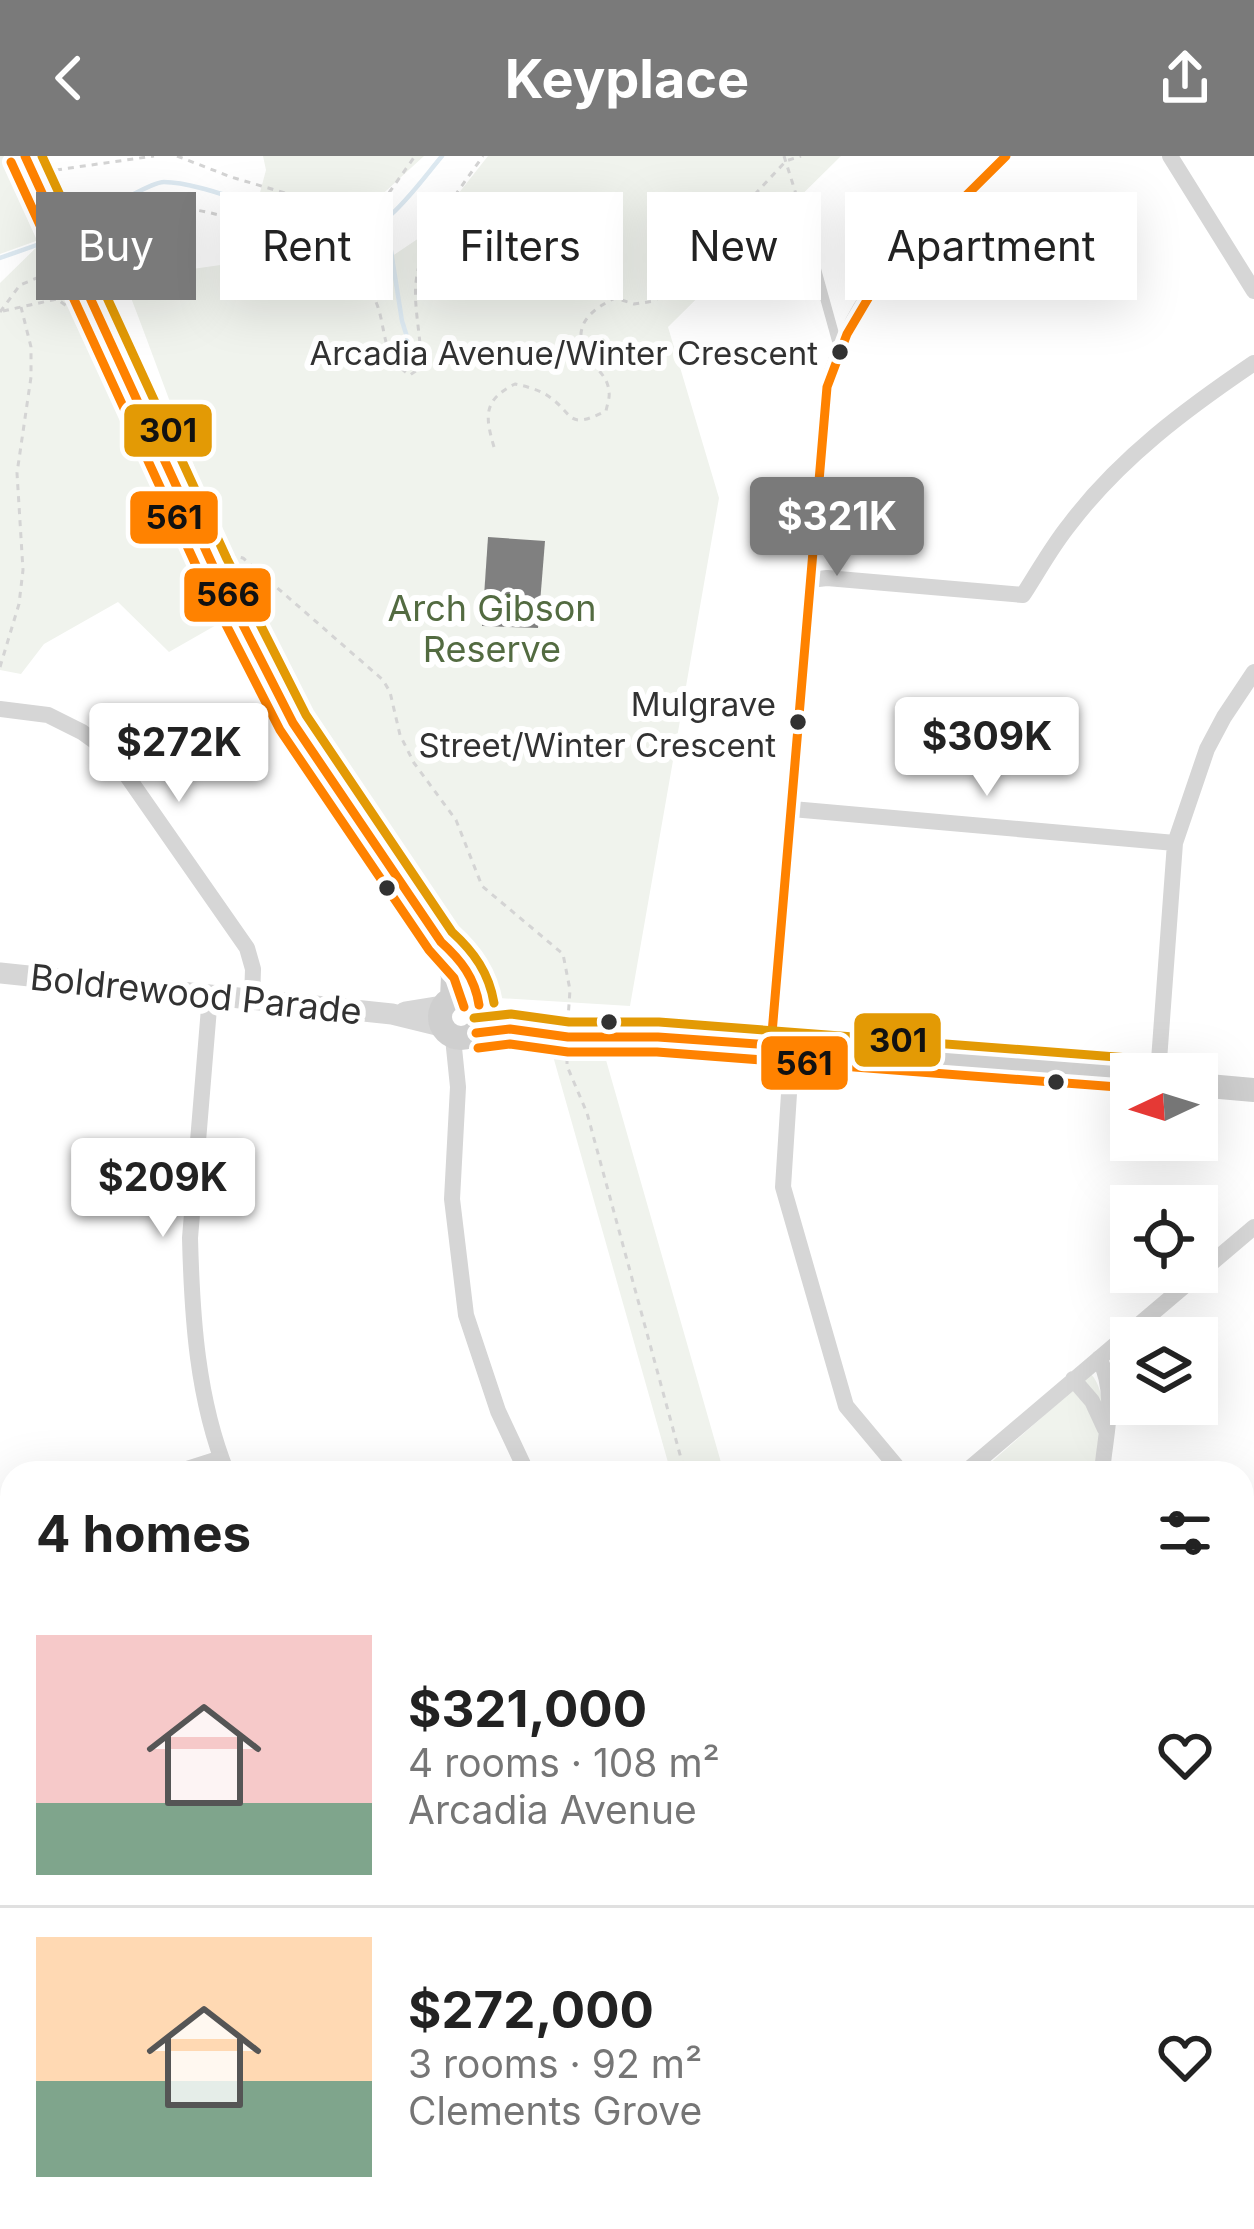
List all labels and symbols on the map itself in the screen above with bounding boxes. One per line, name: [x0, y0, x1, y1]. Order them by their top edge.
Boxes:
place label: Arcadia Avenue/Winter Crescent: [309, 333, 818, 373]
marker: Arcadia Avenue/Winter Crescent: [829, 341, 851, 363]
line badge: 301: [122, 402, 214, 459]
text: 301: [139, 410, 197, 450]
pin: $321K: [753, 477, 921, 579]
line badge: 561: [128, 489, 220, 546]
text: 561: [146, 497, 202, 537]
line badge: 566: [182, 566, 273, 624]
text: 566: [196, 574, 260, 614]
park label: Arch Gibson Reserve: [387, 586, 597, 671]
place label: Mulgrave Street/Winter Crescent: [419, 684, 776, 765]
pin: $309K: [903, 697, 1071, 799]
pin: $272K: [95, 703, 263, 805]
marker: Mulgrave Street/Winter Crescent: [787, 711, 809, 733]
unlabelled marker: [376, 877, 398, 899]
street label: Boldrewood Parade: [28, 955, 364, 1033]
unlabelled marker: [598, 1011, 620, 1033]
line badge: 301: [852, 1011, 943, 1069]
text: 301: [869, 1020, 927, 1060]
line badge: 561: [759, 1034, 850, 1092]
text: 561: [776, 1043, 832, 1083]
north arrow: [1110, 1053, 1218, 1161]
unlabelled marker: [1045, 1071, 1067, 1093]
pin: $209K: [79, 1138, 247, 1240]

